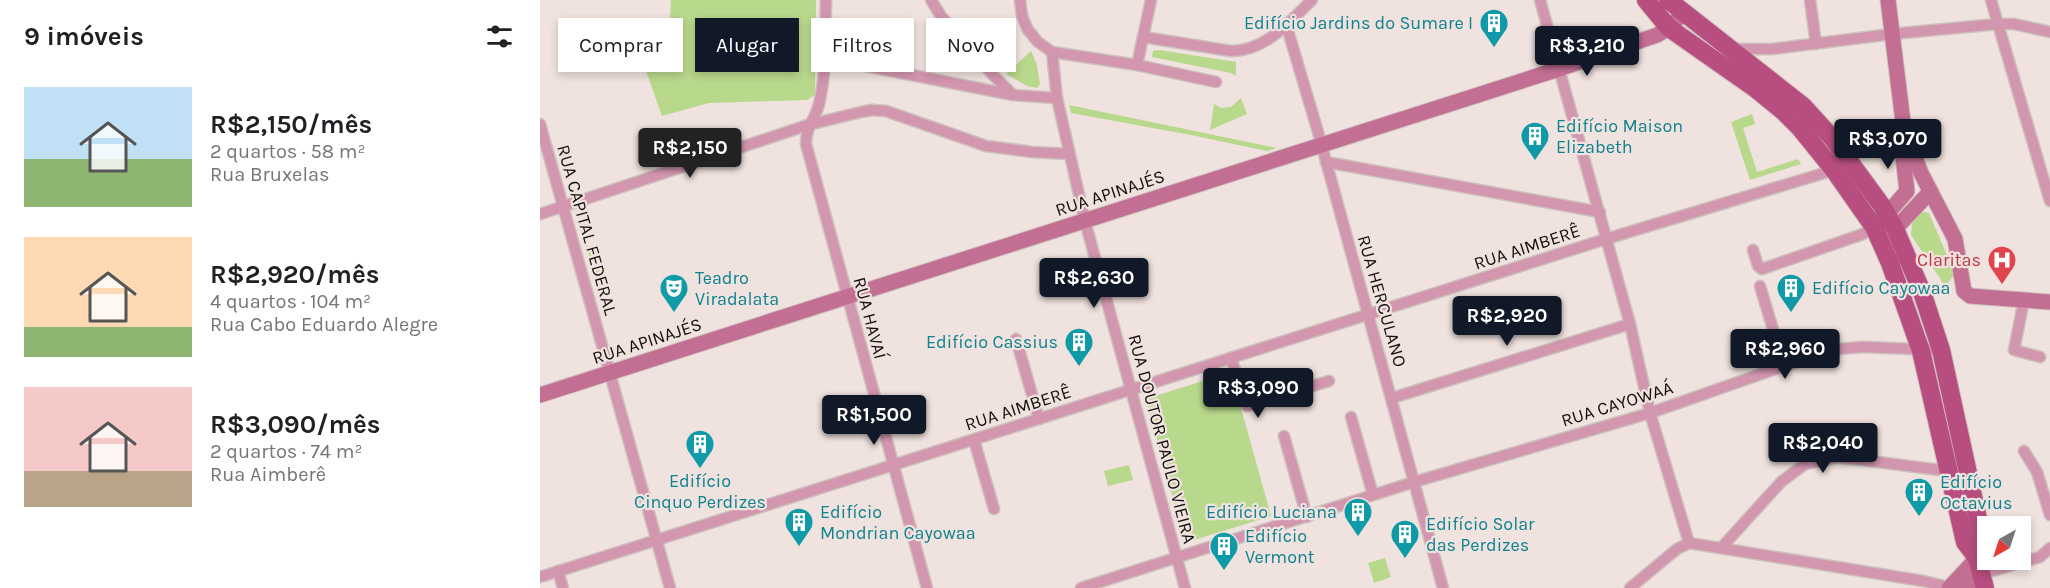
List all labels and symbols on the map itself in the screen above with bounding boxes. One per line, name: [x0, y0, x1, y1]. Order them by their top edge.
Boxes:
building icon: Edifício Jardins do Sumare I: [1478, 7, 1510, 49]
place label: Edifício Jardins do Sumare I: [1244, 12, 1473, 34]
pin: R$3,210: [1532, 26, 1642, 77]
place label: Edifício Maison Elizabeth: [1556, 115, 1683, 158]
pin: R$3,070: [1833, 119, 1943, 170]
building icon: Edifício Maison Elizabeth: [1519, 120, 1551, 162]
pin: R$2,150: [635, 128, 745, 179]
street label: RUA CAPITAL FEDERAL: [552, 142, 622, 318]
street label: RUA APINAJÉS: [1052, 164, 1167, 221]
street label: RUA AIMBERÊ: [1471, 219, 1583, 275]
street label: RUA HERCULANO: [1353, 233, 1411, 369]
hospital icon: Claritas: [1986, 244, 2018, 286]
place label: Claritas: [1917, 249, 1981, 271]
pin: R$2,630: [1039, 258, 1149, 309]
place label: Teadro Viradalata: [695, 267, 779, 310]
theatre icon: Teadro Viradalata: [658, 272, 690, 314]
building icon: Edifício Cayowaa: [1775, 272, 1807, 314]
street label: RUA HAVAÍ: [848, 274, 893, 362]
place label: Edifício Cayowaa: [1812, 277, 1950, 299]
pin: R$2,920: [1452, 296, 1562, 347]
street label: RUA APINAJÉS: [589, 312, 704, 369]
building icon: Edifício Cassius: [1063, 326, 1095, 368]
pin: R$2,960: [1730, 329, 1840, 380]
place label: Edifício Cassius: [926, 331, 1058, 353]
street label: RUA DOUTOR PAULO VIEIRA: [1123, 332, 1201, 546]
pin: R$3,090: [1203, 368, 1313, 419]
street label: RUA CAYOWAÁ: [1558, 376, 1676, 431]
street label: RUA AIMBERÊ: [962, 380, 1074, 436]
pin: R$1,500: [819, 395, 929, 446]
pin: R$2,040: [1768, 423, 1878, 474]
building icon: Edifício Cinquo Perdizes: [684, 428, 716, 470]
place label: Edifício Cinquo Perdizes: [634, 470, 766, 513]
place label: Edifício Octavius: [1940, 471, 2012, 514]
building icon: Edifício Octavius: [1903, 476, 1935, 518]
building icon: Edifício Luciana: [1342, 496, 1374, 538]
place label: Edifício Mondrian Cayowaa: [820, 501, 976, 544]
place label: Edifício Luciana: [1206, 501, 1337, 523]
building icon: Edifício Mondrian Cayowaa: [783, 506, 815, 548]
place label: Edifício Solar das Perdizes: [1426, 513, 1535, 556]
north arrow: [1977, 516, 2031, 570]
building icon: Edifício Solar das Perdizes: [1389, 518, 1421, 560]
place label: Edifício Vermont: [1245, 525, 1315, 568]
building icon: Edifício Vermont: [1208, 530, 1240, 572]

